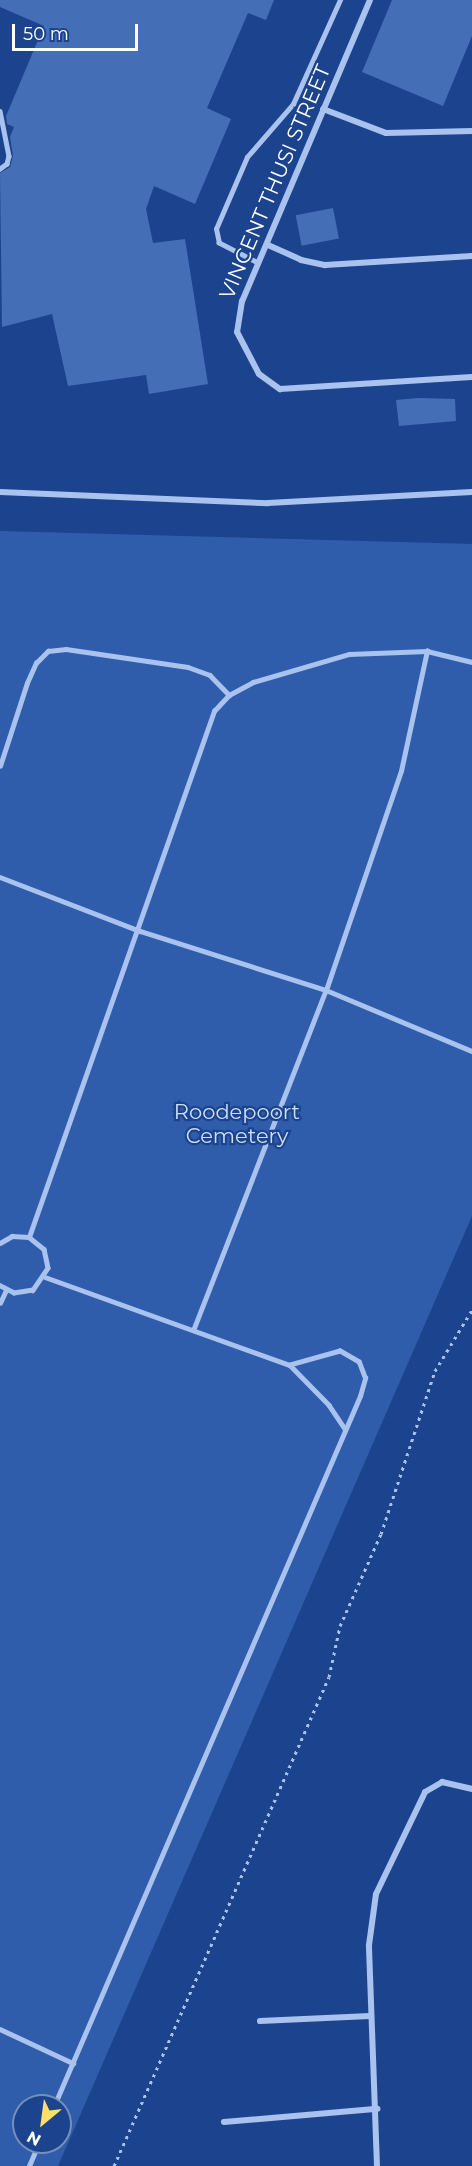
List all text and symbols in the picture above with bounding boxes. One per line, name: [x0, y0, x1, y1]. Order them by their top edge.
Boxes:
scale bar: [15, 12, 141, 50]
text: 50 m: [23, 23, 69, 45]
street label: VINCENT THUSI STREET: [214, 61, 336, 303]
park label: Roodepoort Cemetery: [174, 1099, 300, 1149]
north arrow: [12, 2094, 72, 2154]
text: N: [24, 2127, 44, 2150]

